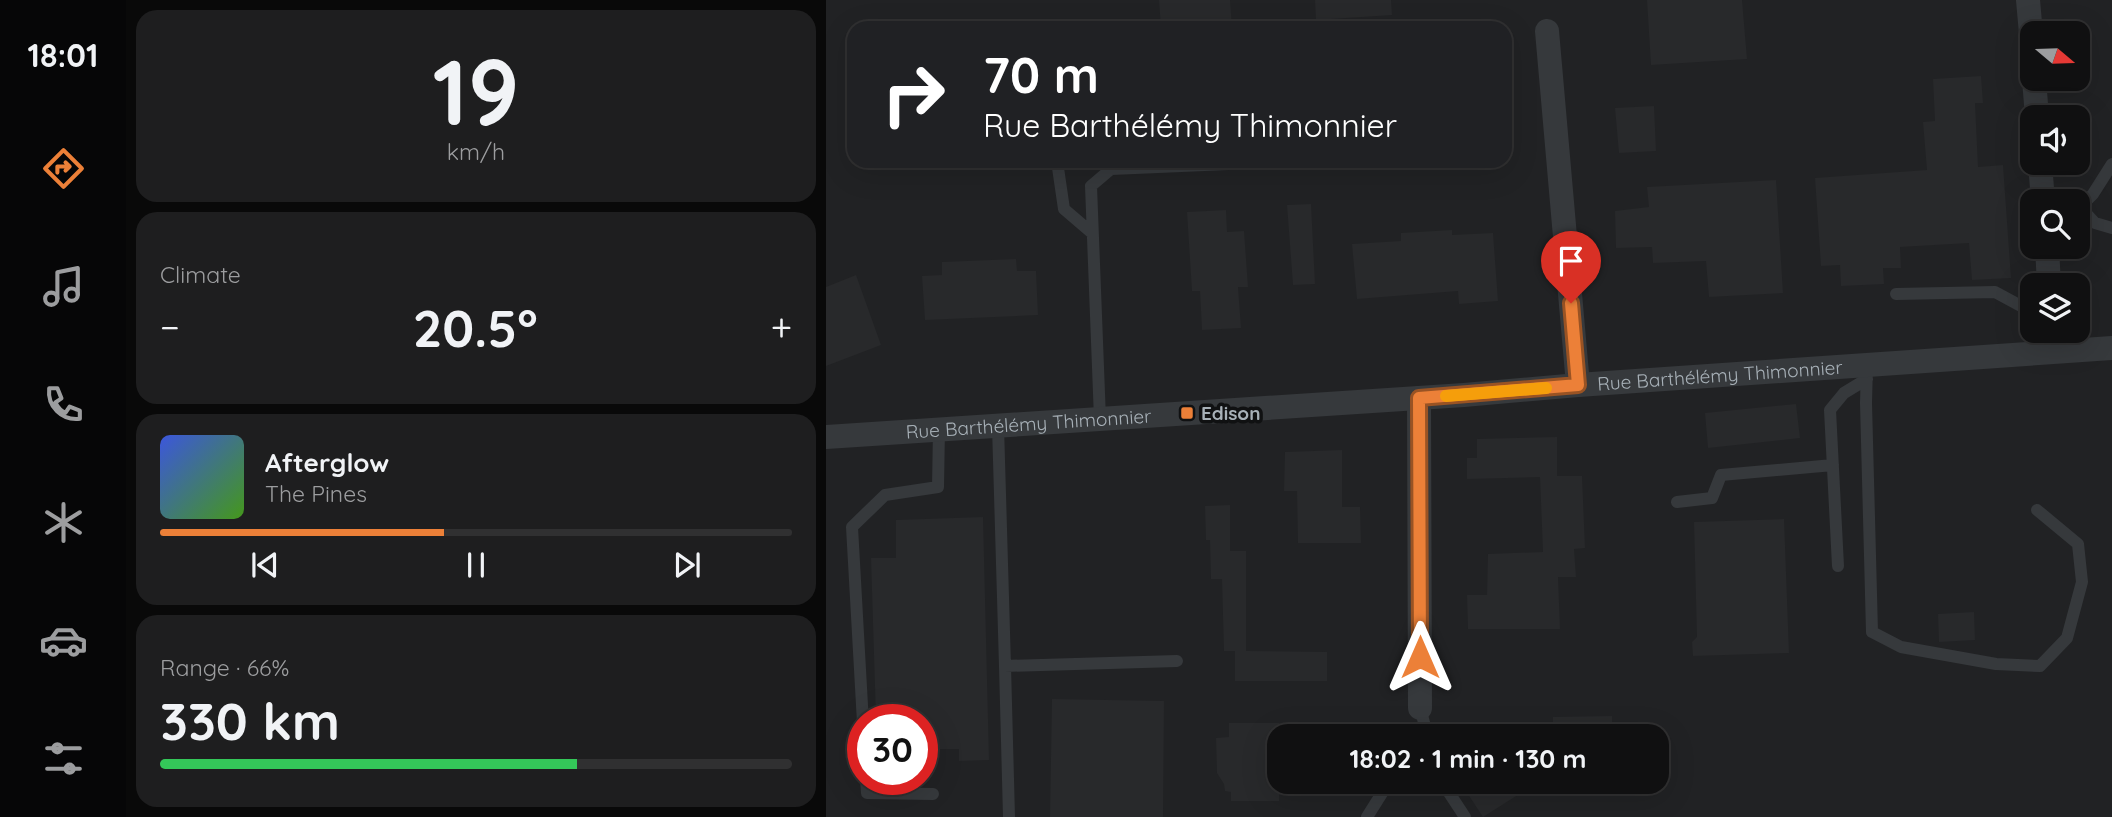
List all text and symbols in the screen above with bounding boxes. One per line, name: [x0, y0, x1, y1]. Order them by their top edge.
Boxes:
north arrow: [2020, 21, 2090, 91]
map controls: [2020, 21, 2090, 343]
text: 19: [432, 34, 520, 148]
text: 18:01: [28, 35, 98, 75]
text: 70 m: [983, 44, 1099, 105]
icon: right: [868, 49, 959, 140]
text: Rue Barthélémy Thimonnier: [983, 105, 1397, 145]
button: sound: [2020, 105, 2090, 175]
text: km/h: [447, 137, 505, 166]
icon: directions: [39, 144, 88, 193]
button: search: [2020, 189, 2090, 259]
pin: [1541, 231, 1601, 303]
icon: arrive: [1552, 242, 1590, 280]
text: Climate: [160, 260, 241, 289]
icon: music: [39, 262, 88, 311]
button: layers: [2020, 273, 2090, 343]
text: 20.5°: [413, 295, 538, 360]
text: −: [160, 303, 180, 351]
text: +: [771, 303, 792, 351]
street label: Rue Barthélémy Thimonnier: [1596, 355, 1844, 396]
icon: phone: [39, 380, 88, 429]
place label: Edison: [1201, 401, 1261, 425]
street label: Rue Barthélémy Thimonnier: [905, 404, 1153, 444]
marker: Edison: [1179, 405, 1195, 421]
text: Afterglow: [265, 446, 389, 479]
text: The Pines: [265, 479, 367, 508]
icon: climate: [39, 498, 88, 547]
icon: previous: [246, 546, 284, 584]
icon: pause: [457, 546, 495, 584]
icon: next: [668, 546, 706, 584]
icon: car: [39, 616, 88, 665]
position arrow: [1383, 620, 1457, 694]
text: Range · 66%: [160, 653, 289, 682]
text: 330 km: [160, 688, 340, 753]
speed limit sign: 30: [847, 704, 938, 795]
icon: filters: [39, 734, 88, 783]
text: 18:02 · 1 min · 130 m: [1349, 742, 1587, 775]

